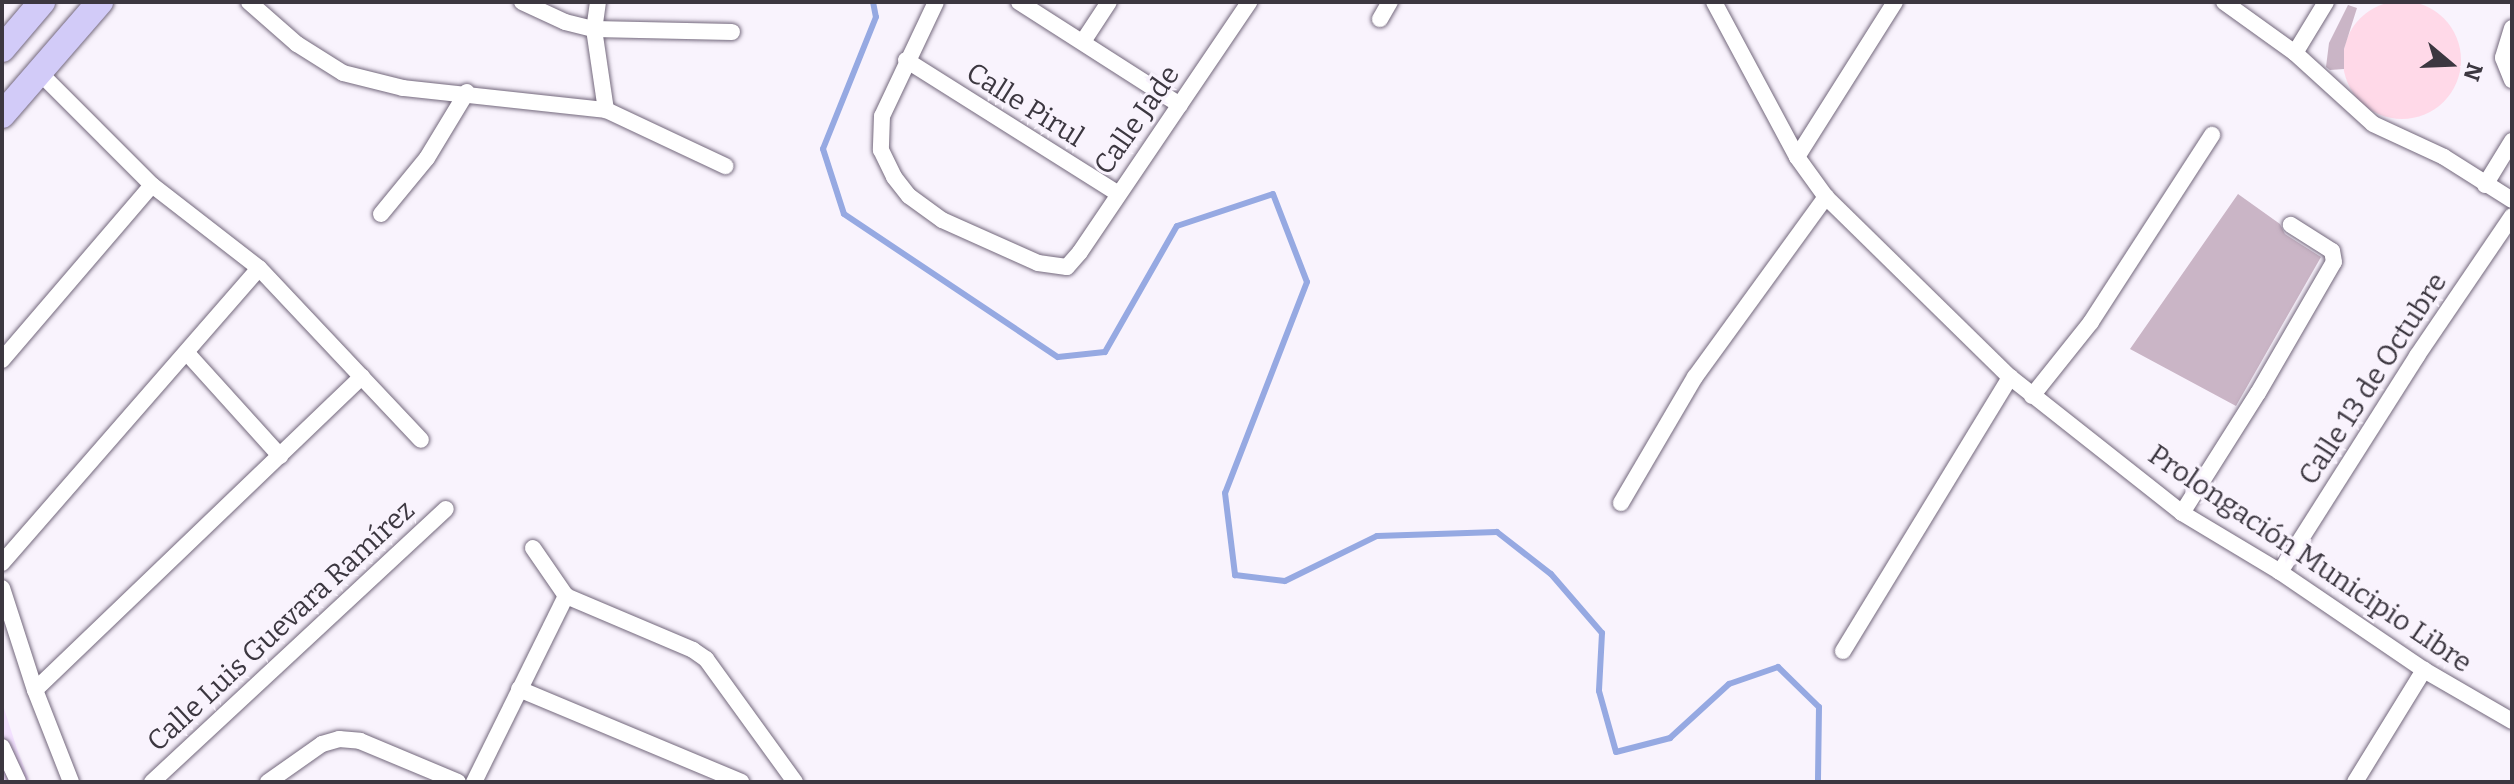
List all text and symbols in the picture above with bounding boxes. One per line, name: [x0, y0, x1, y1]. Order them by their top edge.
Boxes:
north arrow: [2410, 24, 2490, 104]
street label: Calle Pirul: [960, 56, 1090, 154]
street label: Calle Jade: [1087, 59, 1187, 181]
text: N: [2458, 60, 2489, 84]
street label: Calle 13 de Octubre: [2292, 267, 2454, 491]
street label: Prolongación Municipio Libre: [2142, 438, 2478, 680]
street label: Calle Luis Guevara Ramírez: [141, 493, 421, 759]

